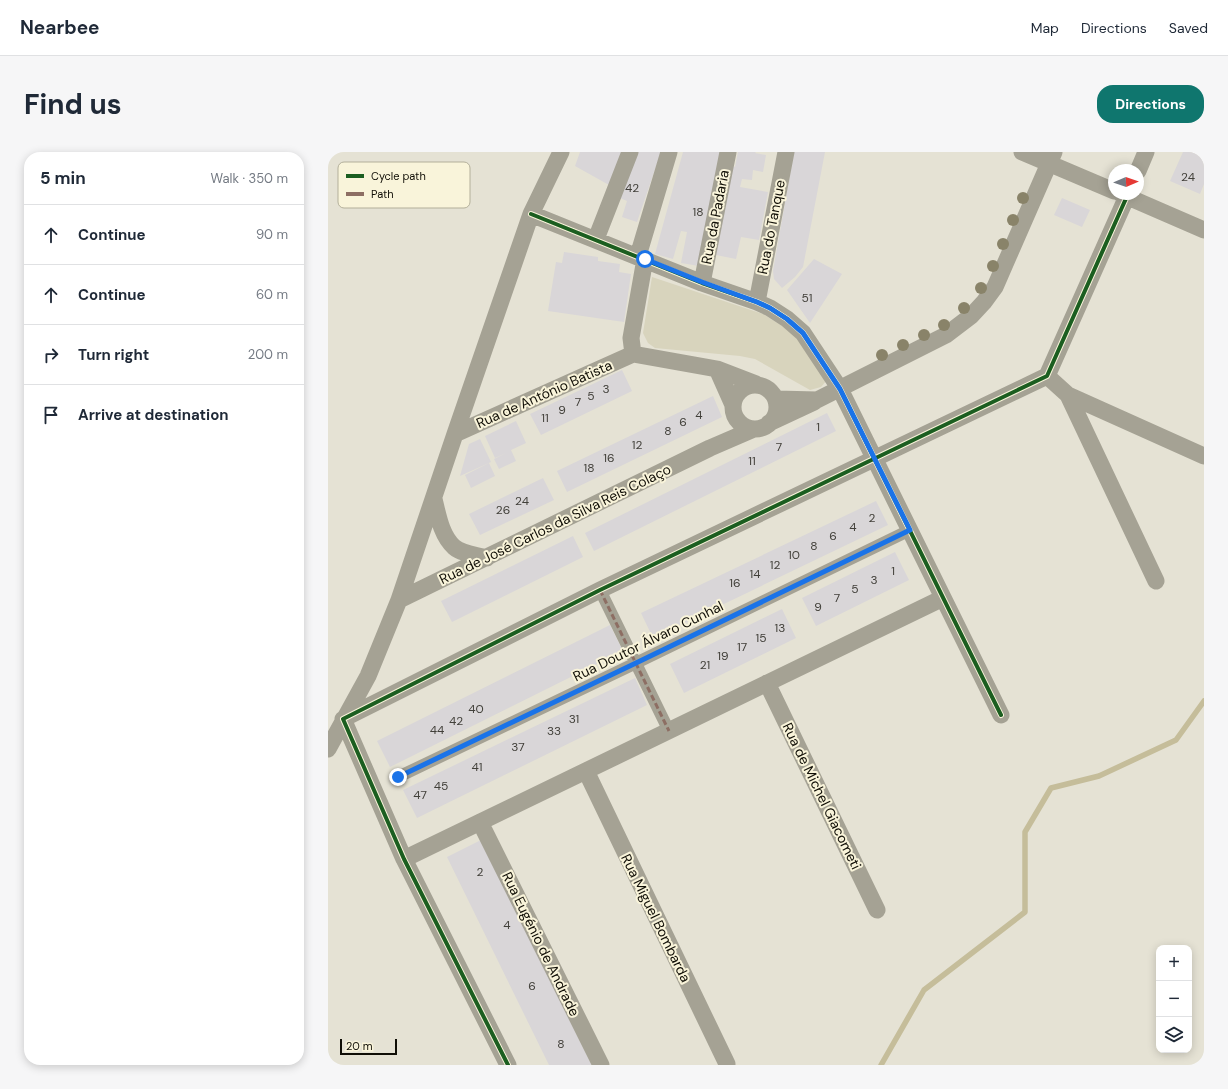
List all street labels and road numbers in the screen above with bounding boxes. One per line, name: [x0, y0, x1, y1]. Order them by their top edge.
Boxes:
street label: Rua da Padaria: [697, 168, 733, 266]
street label: Rua do Tanque: [753, 178, 789, 276]
street label: Rua de António Batista: [473, 356, 615, 432]
street label: Rua de José Carlos da Silva Reis Colaço: [436, 460, 674, 588]
street label: Rua Doutor Álvaro Cunhal: [570, 597, 726, 685]
street label: Rua de Michel Giacometi: [779, 720, 865, 872]
street label: Rua Miguel Bombarda: [617, 851, 695, 985]
street label: Rua Eugénio de Andrade: [498, 869, 584, 1019]

